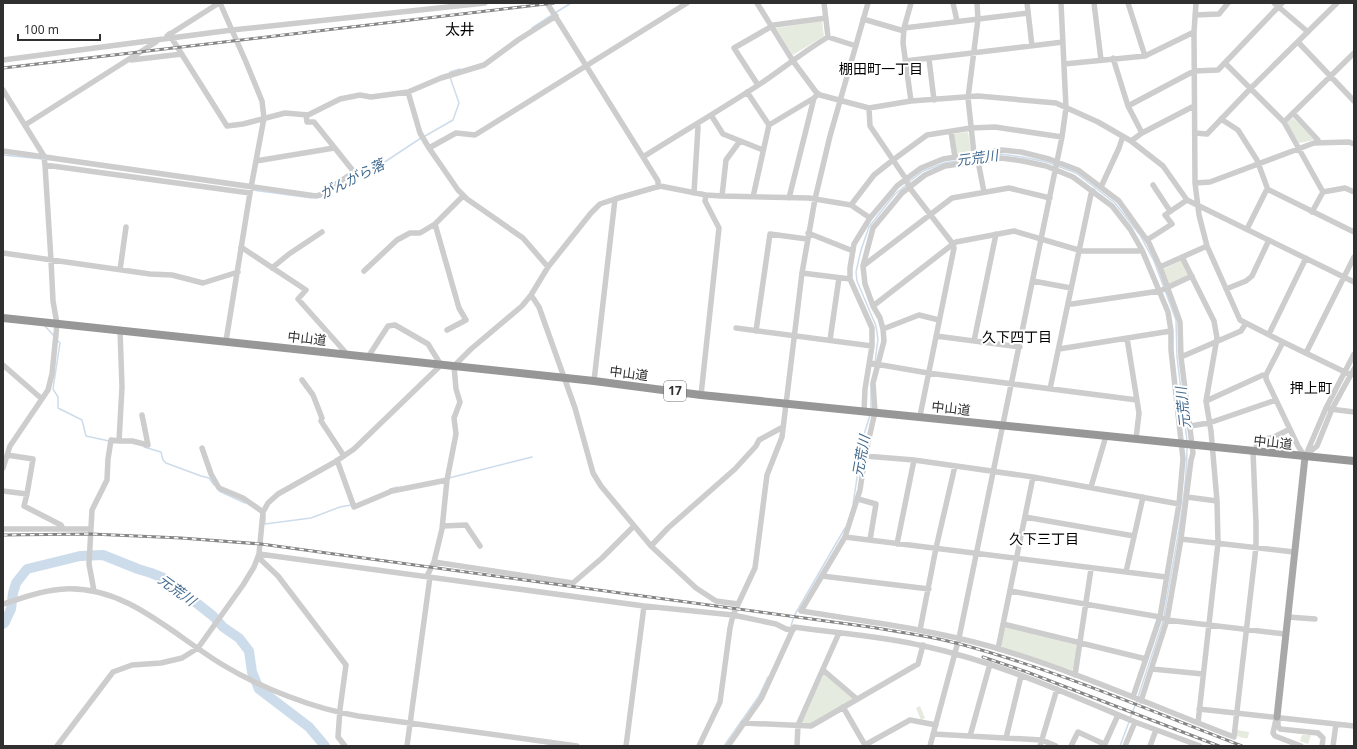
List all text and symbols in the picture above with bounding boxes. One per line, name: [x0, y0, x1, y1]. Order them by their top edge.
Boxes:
scale bar: [18, 16, 100, 42]
district label: 太井: [445, 19, 475, 39]
text: 100 m: [24, 21, 59, 38]
district label: 棚田町一丁目: [839, 59, 923, 78]
water label: 元荒川: [955, 145, 1001, 170]
water label: がんがら落: [316, 153, 389, 203]
street label: 中山道: [287, 327, 327, 349]
district label: 久下四丁目: [982, 327, 1052, 346]
street label: 中山道: [609, 362, 649, 384]
district label: 押上町: [1290, 378, 1332, 397]
road number: 17: [664, 381, 686, 401]
water label: 元荒川: [1171, 384, 1194, 430]
street label: 中山道: [931, 397, 971, 419]
street label: 中山道: [1253, 431, 1293, 453]
water label: 元荒川: [848, 432, 874, 478]
district label: 久下三丁目: [1009, 529, 1079, 548]
water label: 元荒川: [155, 570, 201, 611]

